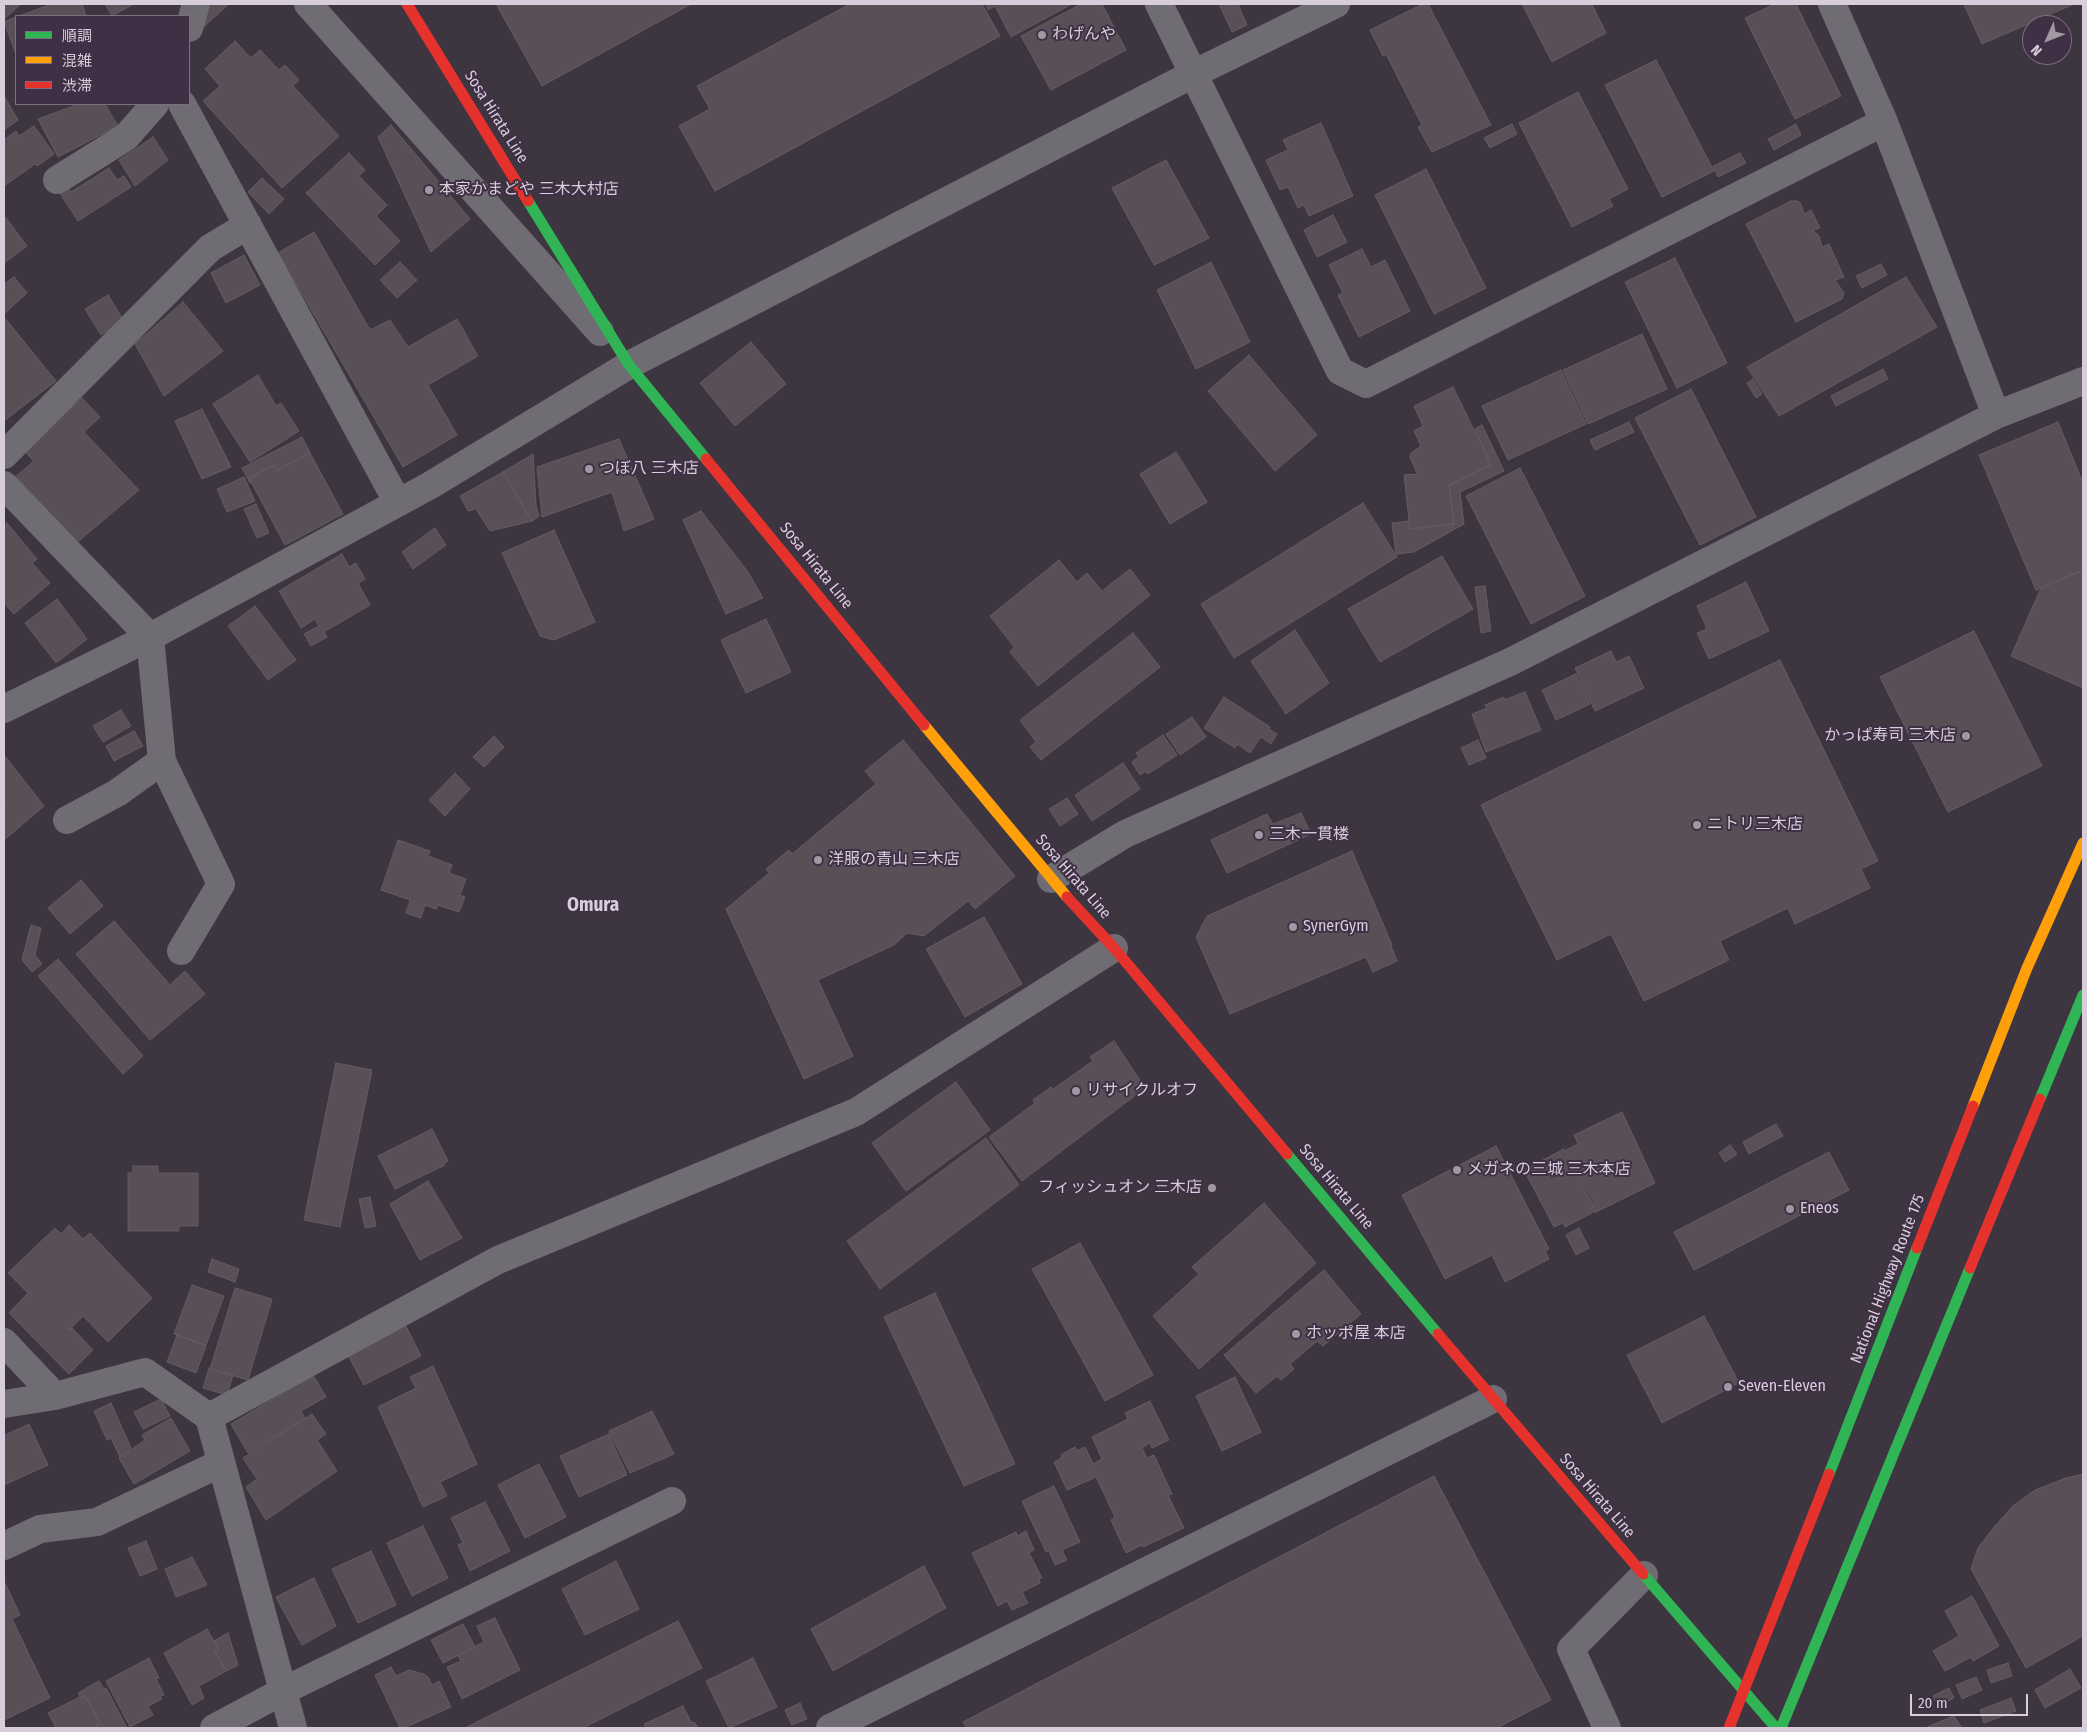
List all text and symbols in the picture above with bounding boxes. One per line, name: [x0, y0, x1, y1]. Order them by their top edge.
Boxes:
legend: [15, 15, 190, 105]
north arrow: [2022, 15, 2072, 65]
place label: わげんや: [1052, 25, 1116, 45]
text: 順調: [62, 27, 92, 45]
marker: わげんや: [1036, 29, 1048, 41]
text: N: [2028, 41, 2046, 59]
text: 混雑: [62, 52, 92, 70]
street label: Sosa Hirata Line: [460, 67, 532, 167]
text: 渋滞: [62, 77, 92, 95]
place label: 本家かまどや 三木大村店: [439, 180, 619, 200]
marker: 本家かまどや 三木大村店: [423, 184, 435, 196]
place label: つぼ八 三木店: [599, 459, 699, 479]
marker: つぼ八 三木店: [583, 463, 595, 475]
street label: Sosa Hirata Line: [775, 519, 857, 613]
place label: かっぱ寿司 三木店: [1824, 726, 1956, 746]
marker: かっぱ寿司 三木店: [1960, 730, 1972, 742]
place label: ニトリ三木店: [1707, 815, 1803, 835]
marker: ニトリ三木店: [1691, 819, 1703, 831]
place label: 三木一貫楼: [1269, 825, 1349, 845]
marker: 三木一貫楼: [1253, 829, 1265, 841]
street label: Sosa Hirata Line: [1031, 831, 1115, 923]
place label: 洋服の青山 三木店: [828, 850, 960, 870]
marker: 洋服の青山 三木店: [812, 854, 824, 866]
district label: Omura: [567, 895, 619, 917]
place label: SynerGym: [1303, 917, 1368, 937]
marker: SynerGym: [1287, 921, 1299, 933]
place label: リサイクルオフ: [1086, 1081, 1198, 1101]
marker: リサイクルオフ: [1070, 1085, 1082, 1097]
street label: Sosa Hirata Line: [1295, 1140, 1377, 1234]
place label: メガネの三城 三木本店: [1467, 1160, 1631, 1180]
marker: メガネの三城 三木本店: [1451, 1164, 1463, 1176]
place label: フィッシュオン 三木店: [1038, 1178, 1202, 1198]
marker: フィッシュオン 三木店: [1206, 1182, 1218, 1194]
street label: National Highway Route 175: [1847, 1192, 1929, 1366]
place label: Eneos: [1800, 1199, 1839, 1219]
marker: Eneos: [1784, 1203, 1796, 1215]
place label: ホッポ屋 本店: [1306, 1324, 1406, 1344]
marker: ホッポ屋 本店: [1290, 1328, 1302, 1340]
place label: Seven-Eleven: [1738, 1377, 1826, 1397]
marker: Seven-Eleven: [1722, 1381, 1734, 1393]
street label: Sosa Hirata Line: [1555, 1450, 1639, 1542]
scale bar: [1912, 1684, 2030, 1716]
text: 20 m: [1918, 1694, 1948, 1712]

